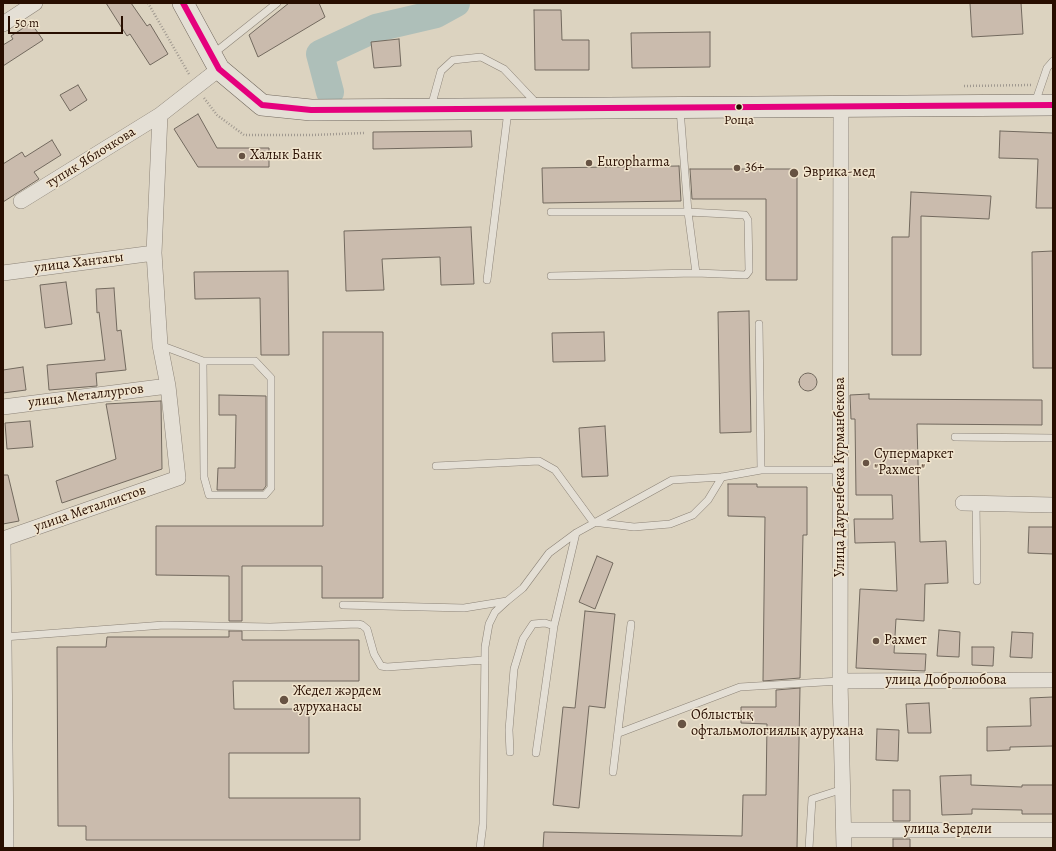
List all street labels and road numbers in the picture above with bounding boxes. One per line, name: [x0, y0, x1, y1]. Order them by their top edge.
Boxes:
street label: тупик Яблочкова: [43, 124, 139, 192]
street label: улица Хантагы: [33, 249, 125, 277]
street label: Улица Дауренбека Курманбекова: [833, 377, 849, 577]
street label: улица Металлургов: [27, 381, 145, 411]
street label: улица Металлистов: [32, 482, 148, 536]
street label: улица Добролюбова: [885, 673, 1007, 689]
street label: улица Зердели: [904, 822, 992, 838]

